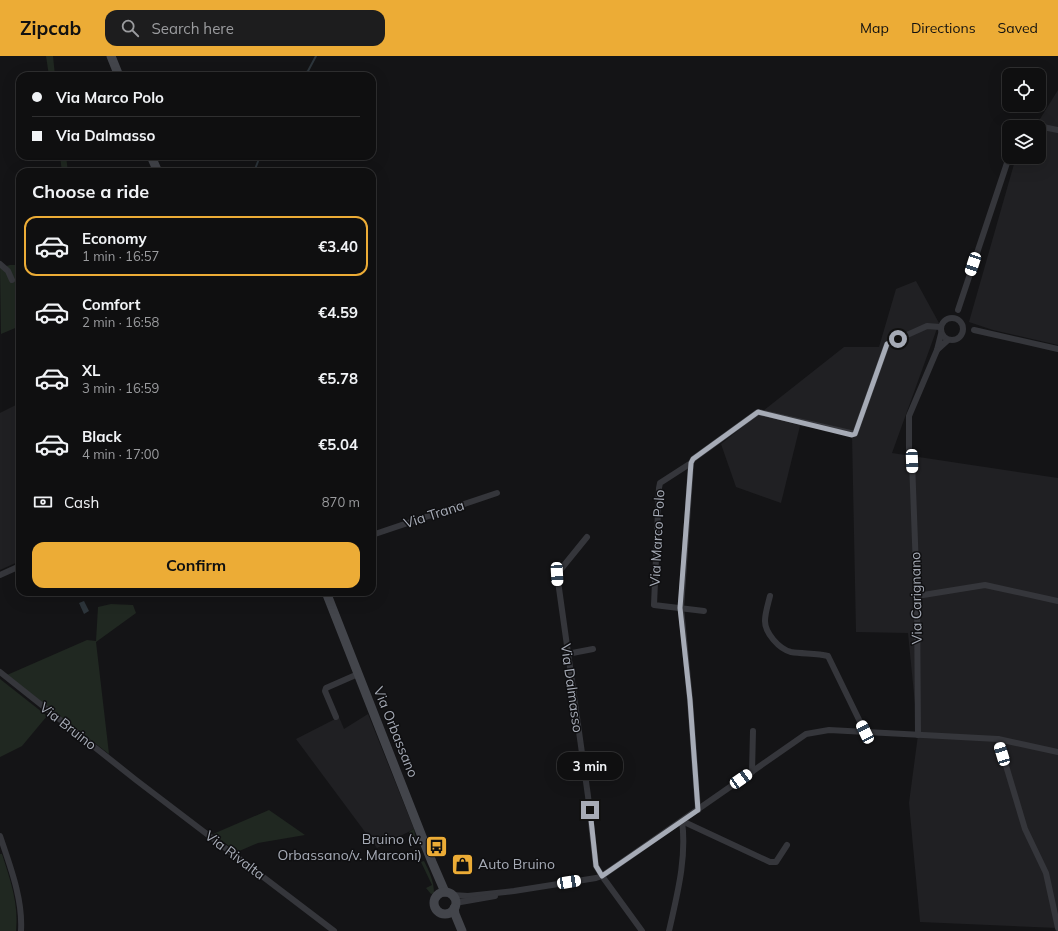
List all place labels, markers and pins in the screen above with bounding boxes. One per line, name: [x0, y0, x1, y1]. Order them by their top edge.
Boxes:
place label: Bruino (v. Orbassano/v. Marconi): [277, 830, 422, 864]
bus stop icon: Bruino (v. Orbassano/v. Marconi): [424, 834, 450, 860]
shop icon: Auto Bruino: [450, 851, 476, 877]
place label: Auto Bruino: [478, 855, 555, 873]

